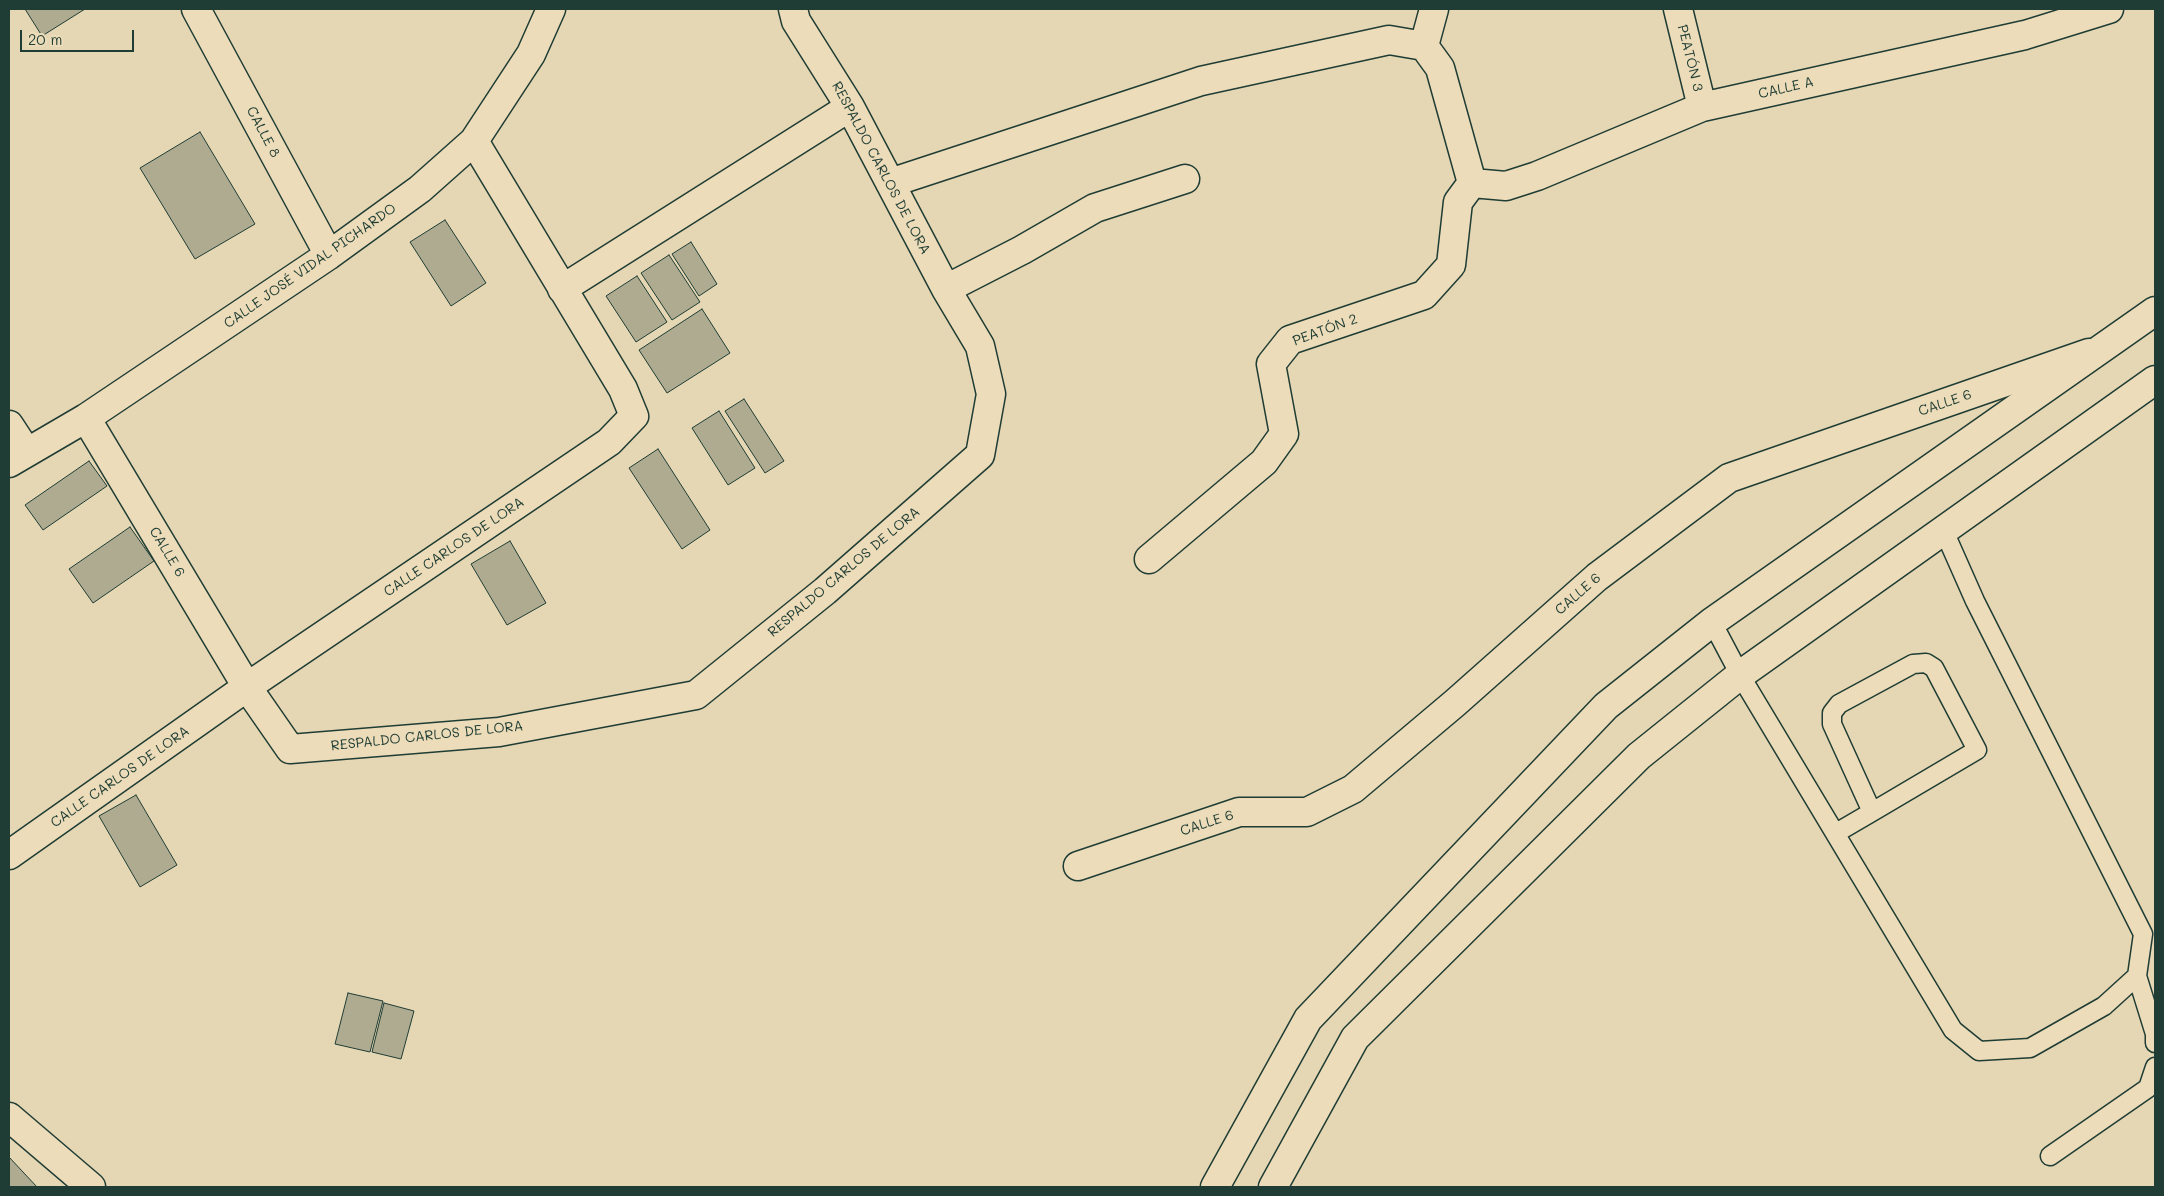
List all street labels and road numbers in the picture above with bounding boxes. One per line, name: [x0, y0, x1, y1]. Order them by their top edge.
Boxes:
street label: PEATÓN 3: [1674, 23, 1706, 93]
street label: CALLE A: [1757, 73, 1815, 103]
street label: RESPALDO CARLOS DE LORA: [828, 79, 934, 257]
street label: CALLE 8: [243, 104, 283, 160]
street label: CALLE JOSÉ VIDAL PICHARDO: [221, 200, 399, 332]
street label: PEATÓN 2: [1290, 311, 1360, 349]
street label: CALLE 6: [1916, 386, 1974, 420]
street label: CALLE CARLOS DE LORA: [381, 494, 527, 600]
street label: RESPALDO CARLOS DE LORA: [765, 503, 923, 641]
street label: CALLE 6: [146, 524, 188, 580]
street label: CALLE 6: [1552, 569, 1604, 619]
street label: RESPALDO CARLOS DE LORA: [330, 718, 524, 754]
street label: CALLE CARLOS DE LORA: [47, 723, 193, 831]
street label: CALLE 6: [1178, 806, 1236, 840]

